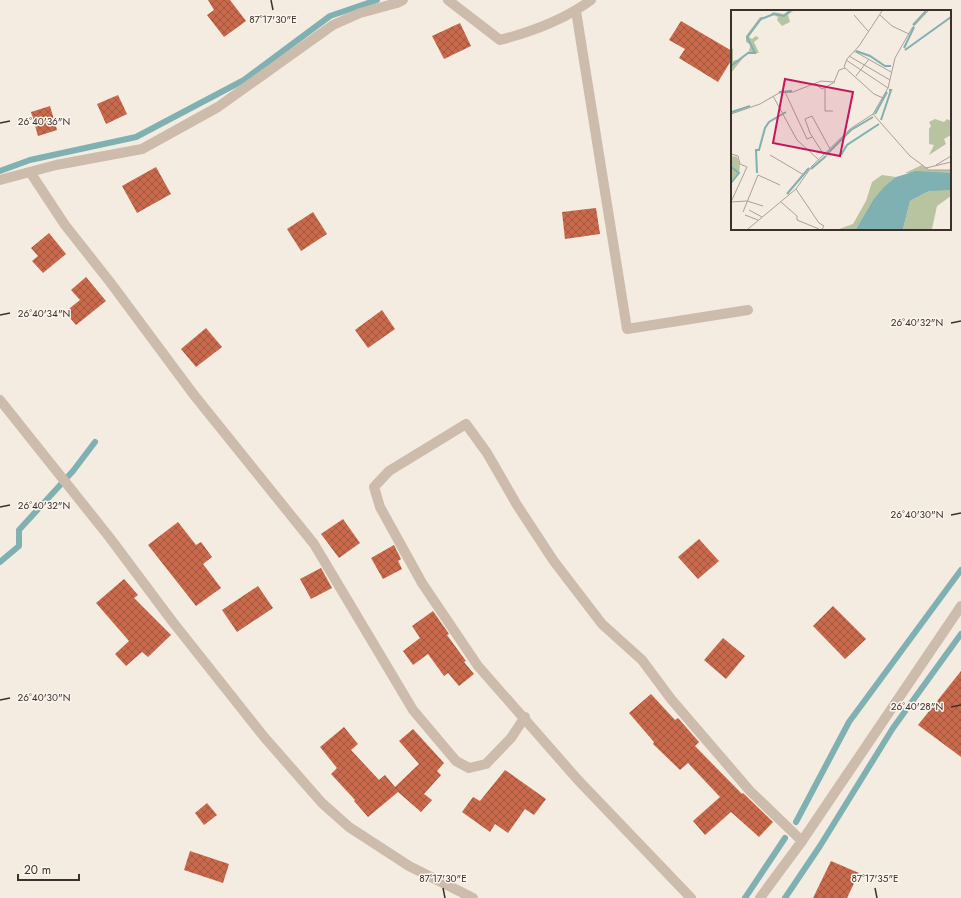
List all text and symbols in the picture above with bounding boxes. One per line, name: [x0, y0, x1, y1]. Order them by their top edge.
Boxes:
inset map: [731, 10, 951, 230]
text: 87°17'30"E: [249, 12, 297, 27]
text: 26°40'36"N: [18, 114, 70, 129]
text: 26°40'34"N: [18, 306, 70, 321]
text: 26°40'32"N: [891, 315, 943, 330]
text: 26°40'32"N: [18, 498, 70, 513]
text: 26°40'30"N: [891, 507, 943, 522]
text: 26°40'30"N: [18, 690, 70, 705]
text: 26°40'28"N: [891, 699, 943, 714]
scale bar: [18, 856, 79, 882]
text: 20 m: [24, 861, 51, 879]
text: 87°17'30"E: [419, 871, 467, 886]
text: 87°17'35"E: [851, 871, 899, 886]

